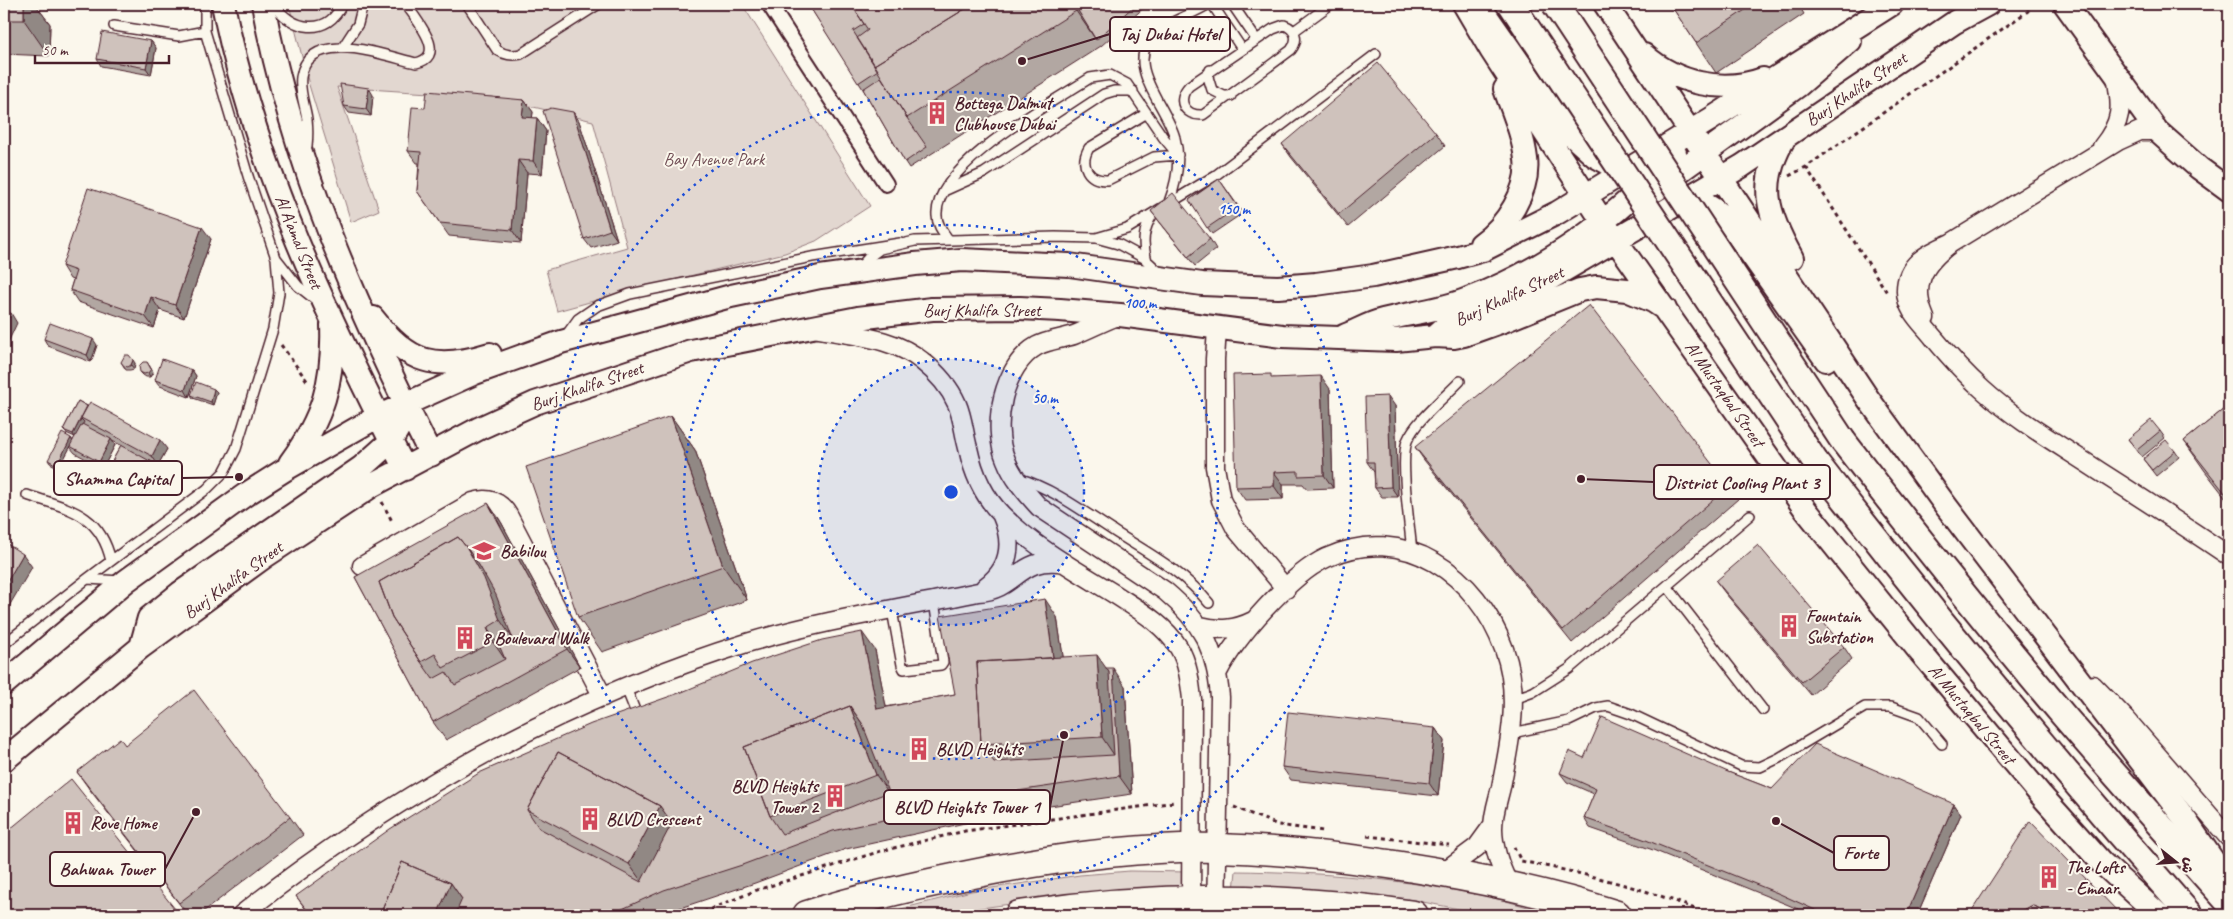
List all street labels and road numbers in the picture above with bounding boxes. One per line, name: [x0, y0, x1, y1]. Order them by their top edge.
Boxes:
street label: Burj Khalifa Street: [1801, 46, 1913, 131]
street label: Al A'amal Street: [270, 192, 329, 294]
street label: Burj Khalifa Street: [1451, 260, 1569, 331]
street label: Burj Khalifa Street: [923, 299, 1043, 321]
street label: Al Mustaqbal Street: [1680, 337, 1771, 453]
street label: Burj Khalifa Street: [528, 356, 648, 416]
street label: Burj Khalifa Street: [179, 535, 289, 623]
street label: Al Mustaqbal Street: [1924, 660, 2022, 771]

